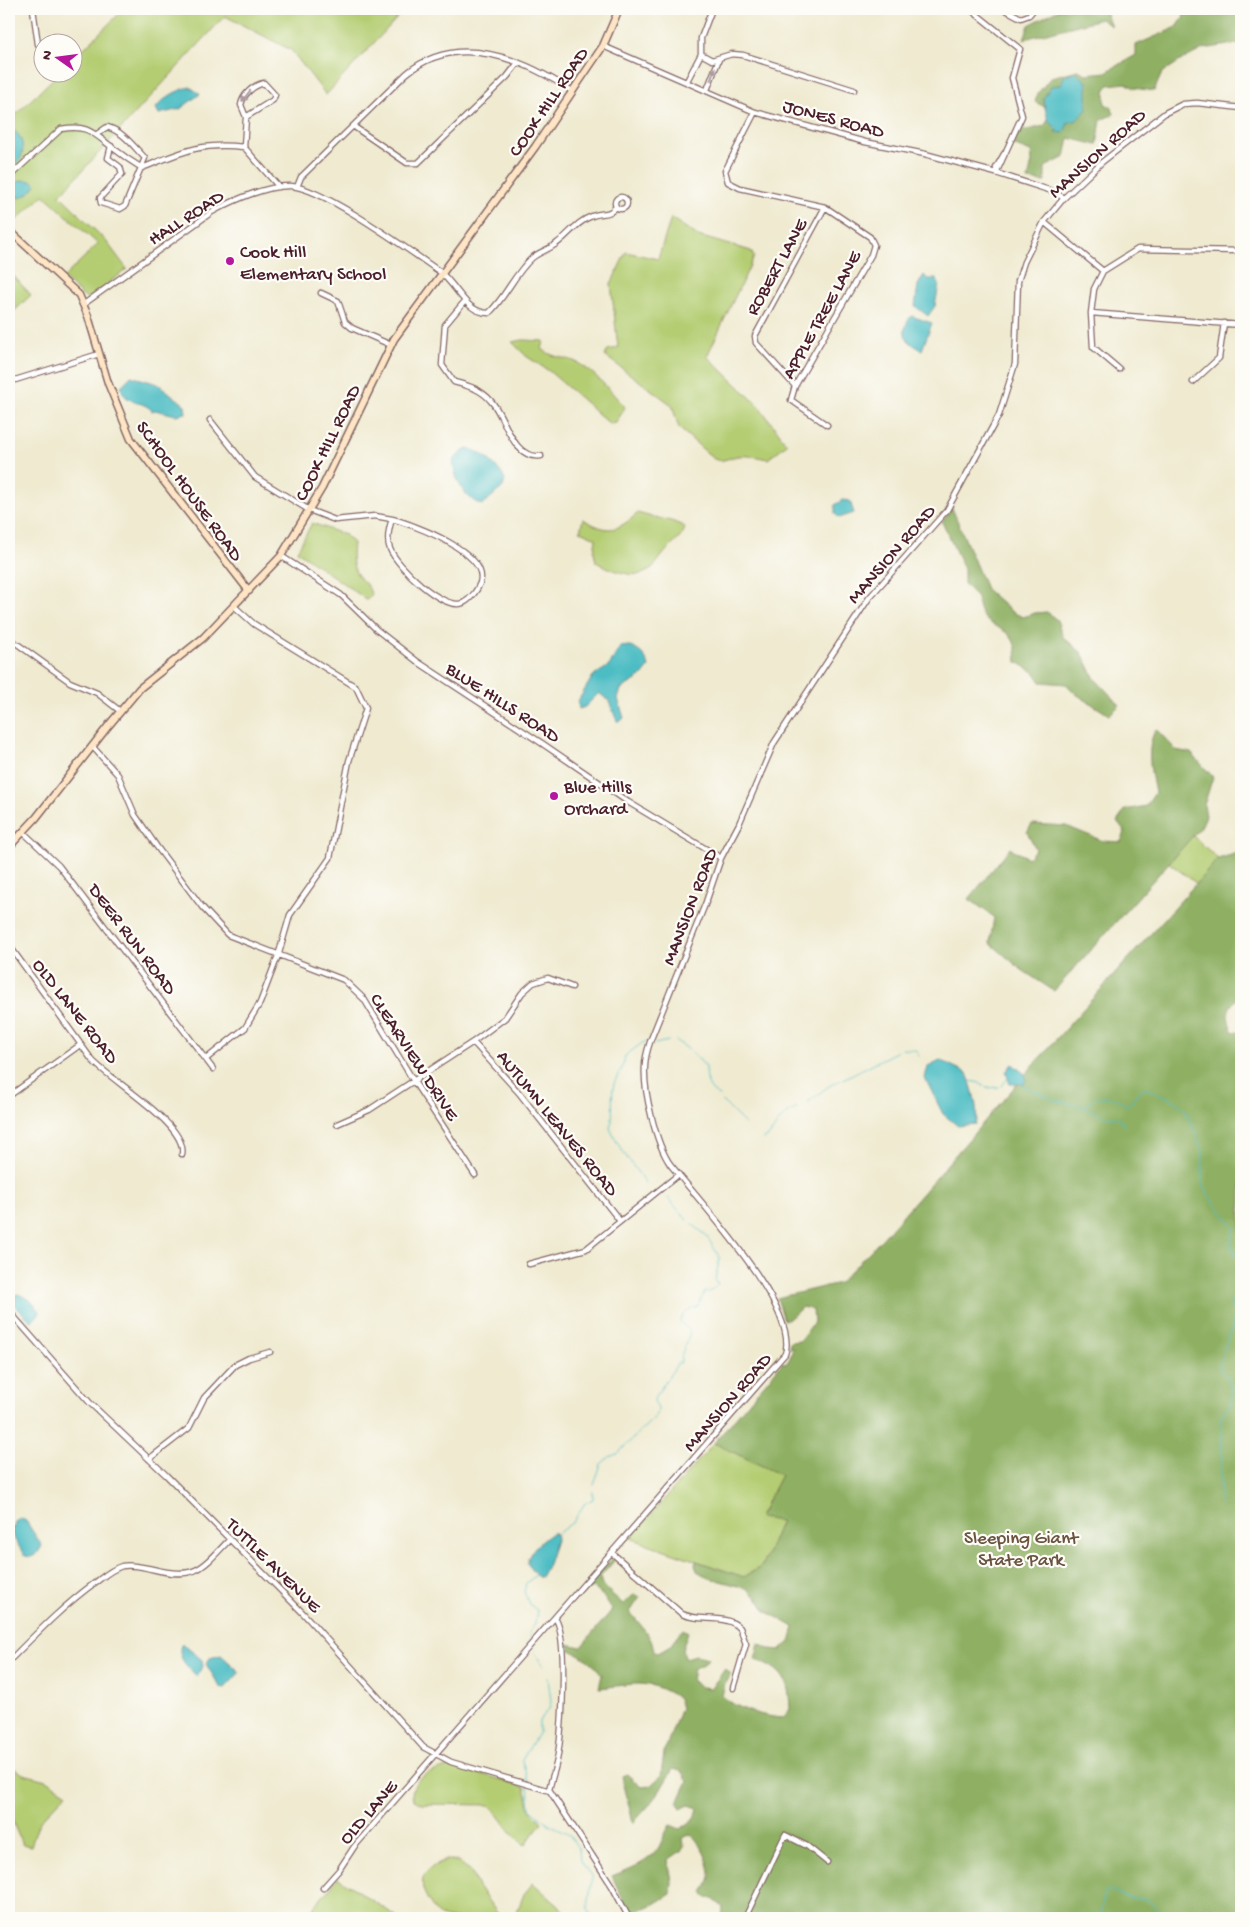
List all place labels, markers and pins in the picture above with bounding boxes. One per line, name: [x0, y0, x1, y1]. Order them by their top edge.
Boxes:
place label: Cook Hill Elementary School: [240, 242, 386, 287]
marker: Cook Hill Elementary School: [224, 255, 236, 267]
place label: Blue Hills Orchard: [563, 777, 632, 822]
marker: Blue Hills Orchard: [548, 790, 560, 802]

